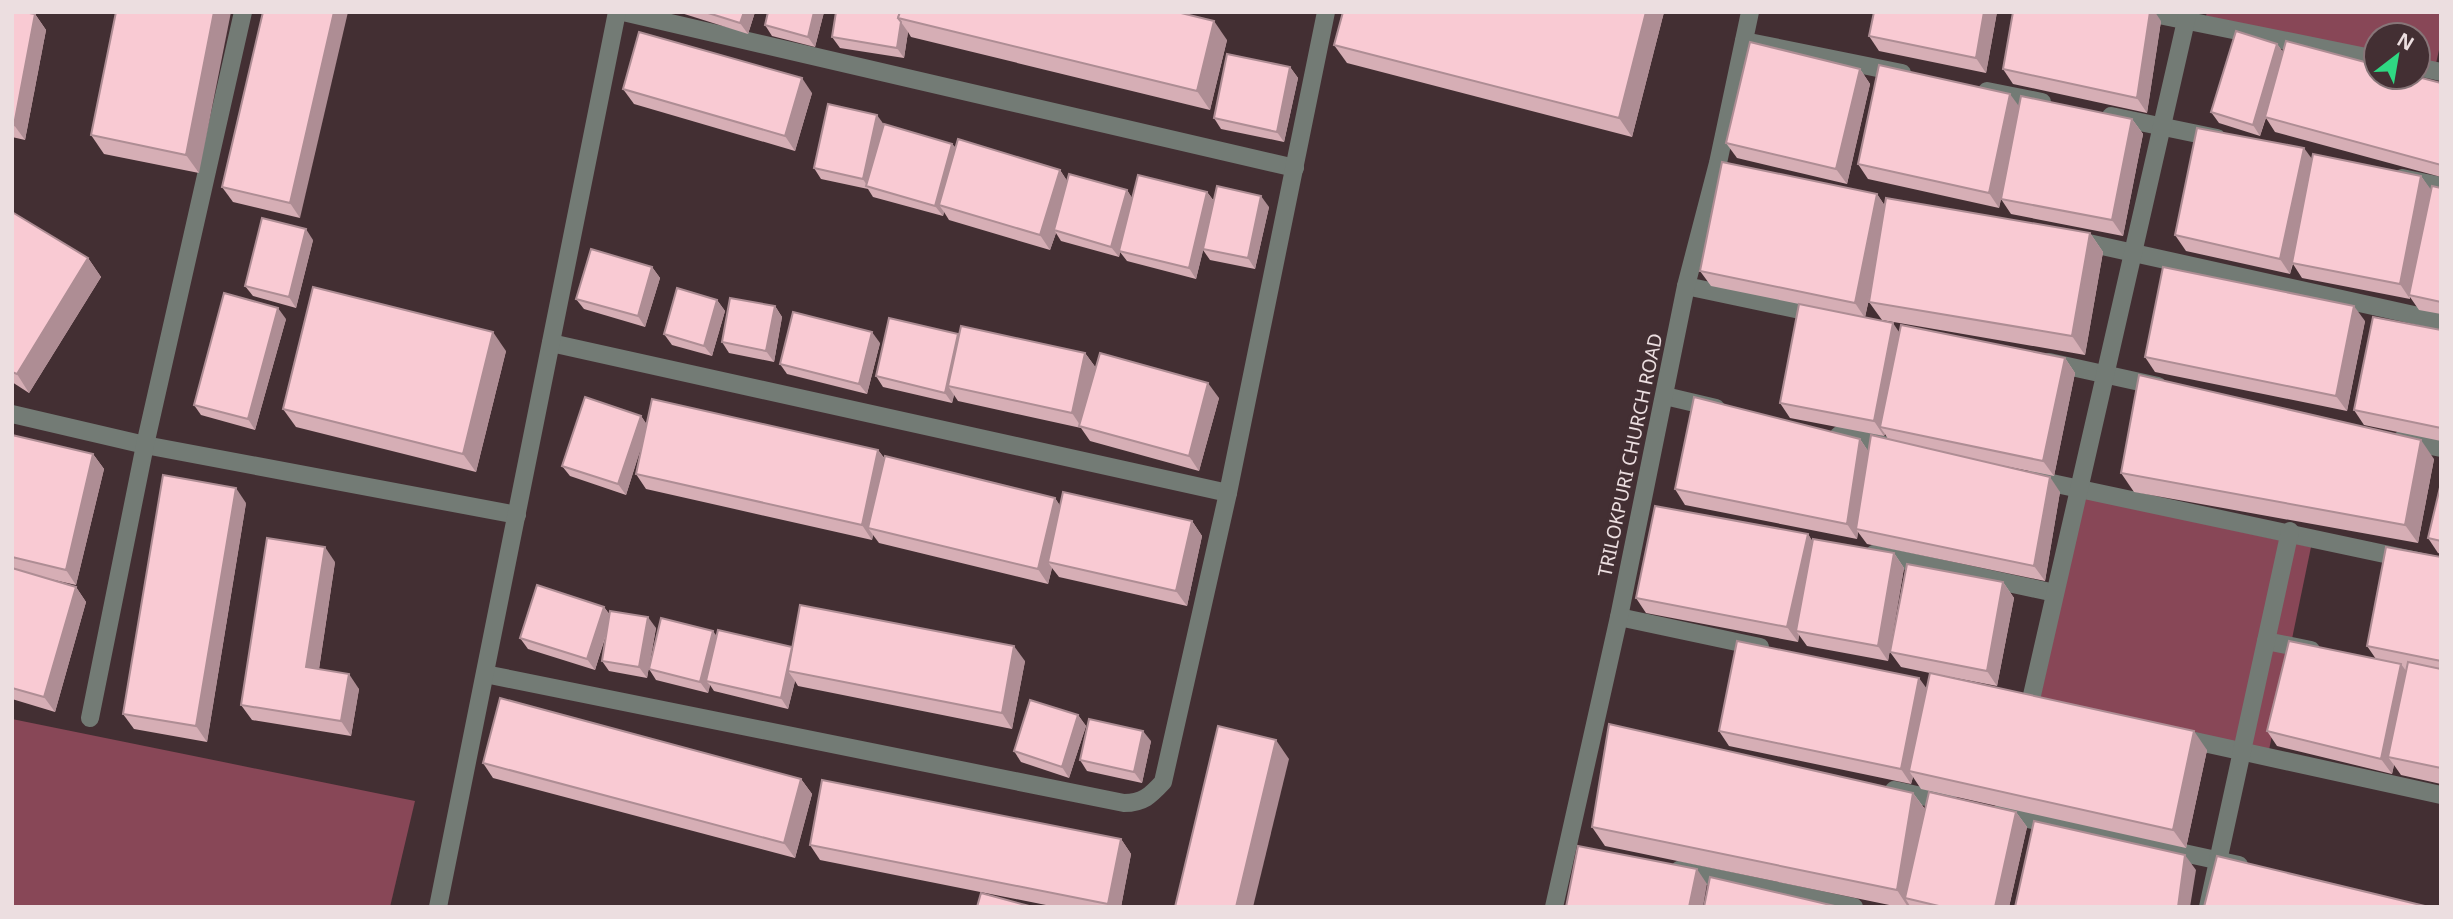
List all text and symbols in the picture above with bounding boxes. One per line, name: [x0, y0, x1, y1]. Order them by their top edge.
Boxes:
north arrow: [2362, 21, 2432, 91]
text: N: [2392, 26, 2419, 57]
street label: TRILOKPURI CHURCH ROAD: [1591, 331, 1669, 579]

